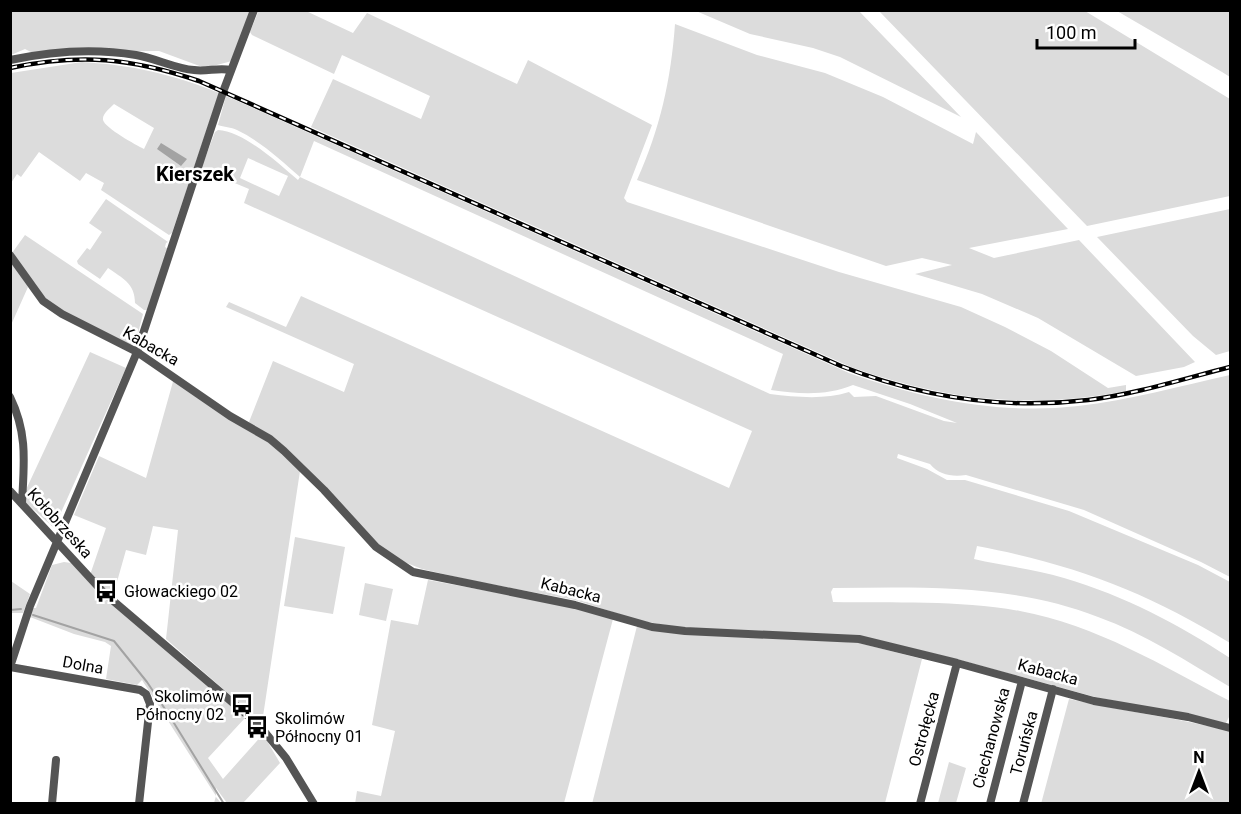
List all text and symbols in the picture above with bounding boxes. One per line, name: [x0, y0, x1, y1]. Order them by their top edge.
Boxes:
scale bar: [1037, 12, 1134, 50]
text: 100 m: [1046, 22, 1097, 43]
district label: Kierszek: [156, 162, 234, 186]
street label: Kabacka: [120, 322, 182, 370]
street label: Kołobrzeska: [23, 484, 97, 562]
street label: Kabacka: [539, 573, 603, 607]
bus stop icon: Głowackiego 02: [93, 578, 119, 604]
place label: Głowackiego 02: [124, 582, 238, 601]
street label: Dolna: [61, 652, 105, 678]
street label: Kabacka: [1016, 655, 1080, 689]
street label: Ciechanowska: [968, 685, 1014, 791]
place label: Skolimów Północny 02: [136, 687, 224, 724]
street label: Ostrołęcka: [905, 689, 943, 769]
bus stop icon: Skolimów Północny 02: [229, 692, 255, 718]
place label: Skolimów Północny 01: [275, 709, 363, 746]
street label: Toruńska: [1006, 709, 1042, 777]
bus stop icon: Skolimów Północny 01: [244, 714, 270, 740]
north arrow: [1169, 742, 1229, 802]
text: N: [1193, 748, 1205, 767]

